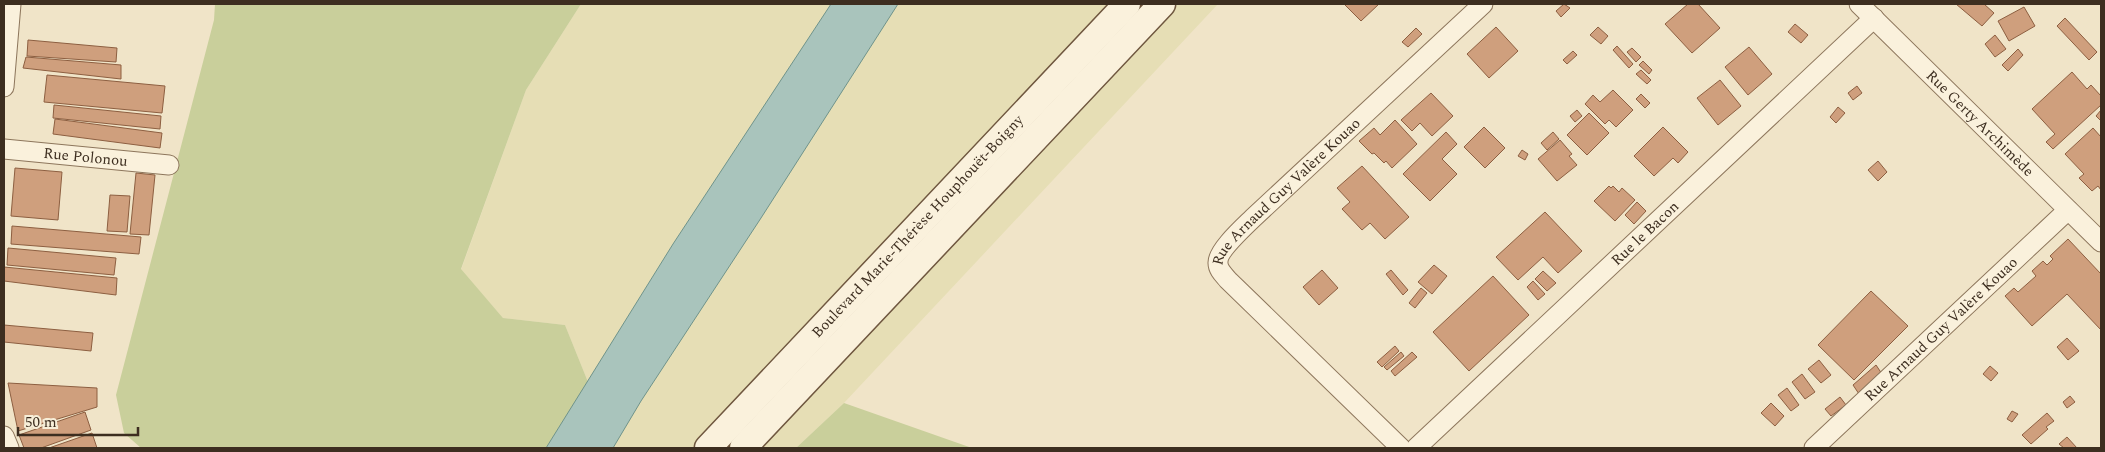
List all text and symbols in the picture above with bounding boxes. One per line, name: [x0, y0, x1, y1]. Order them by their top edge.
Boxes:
street label: Rue Gerty Archimède: [1920, 65, 2039, 182]
street label: Boulevard Marie-Thérèse Houphouët-Boigny: [806, 109, 1029, 343]
street label: Rue Arnaud Guy Valère Kouao: [1206, 112, 1366, 267]
street label: Rue Polonou: [42, 142, 129, 173]
street label: Rue le Bacon: [1606, 195, 1685, 271]
street label: Rue Arnaud Guy Valère Kouao: [1859, 252, 2023, 407]
scale bar: [18, 404, 138, 436]
text: 50 m: [25, 411, 57, 434]

